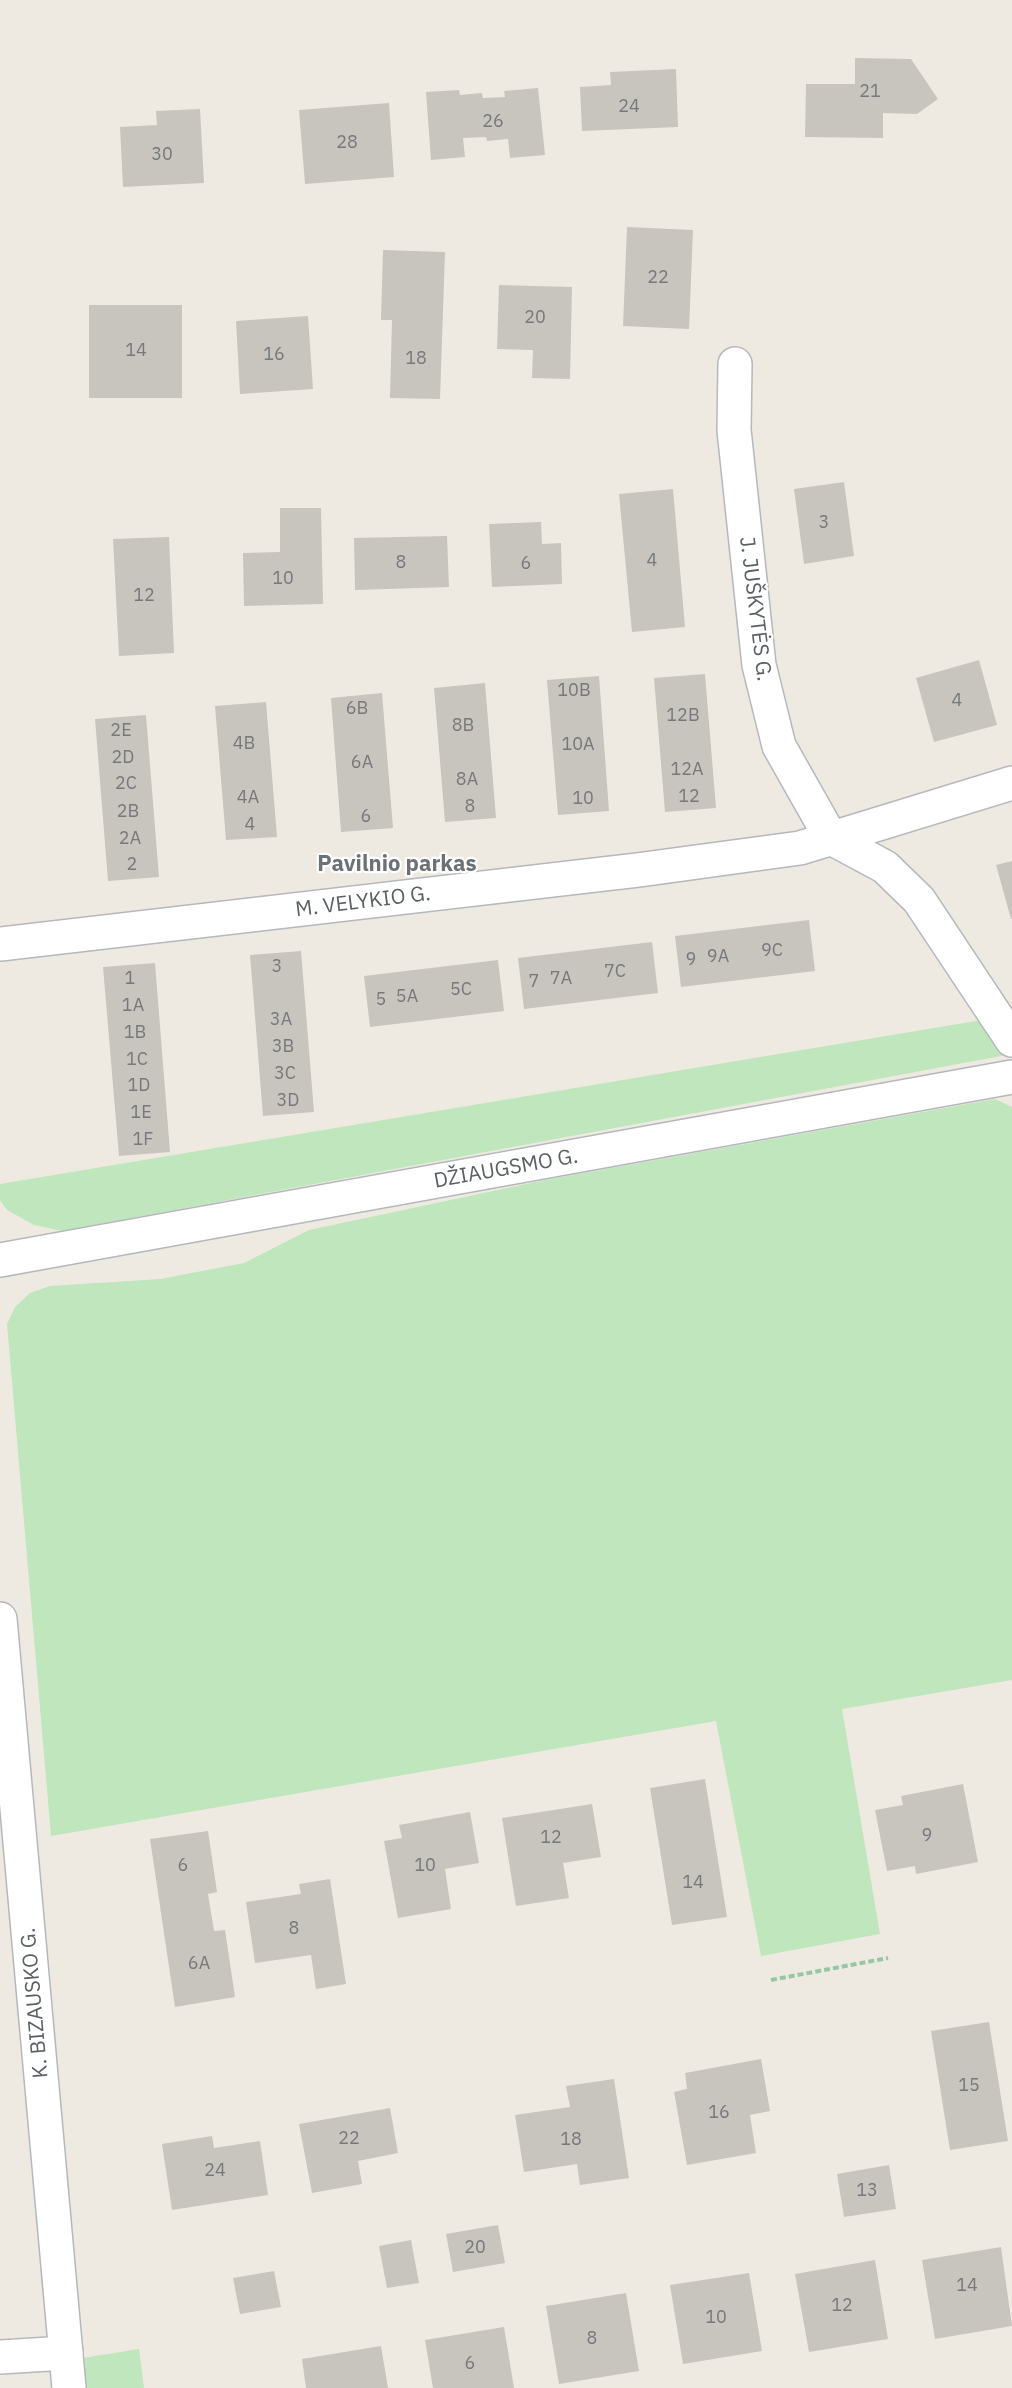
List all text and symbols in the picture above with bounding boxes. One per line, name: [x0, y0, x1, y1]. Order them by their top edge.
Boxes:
house number: 21: [859, 81, 881, 103]
house number: 24: [618, 96, 640, 118]
house number: 26: [482, 111, 504, 133]
house number: 28: [336, 132, 358, 154]
house number: 30: [151, 144, 173, 166]
house number: 22: [647, 267, 669, 289]
house number: 20: [524, 307, 546, 329]
house number: 14: [125, 340, 147, 362]
house number: 16: [263, 344, 285, 366]
house number: 18: [405, 348, 427, 370]
house number: 3: [819, 512, 829, 534]
street label: J. JUŠKYTĖS G.: [734, 535, 776, 683]
house number: 4: [647, 550, 657, 572]
house number: 8: [396, 552, 406, 574]
house number: 6: [521, 553, 531, 575]
house number: 10: [272, 568, 294, 590]
house number: 12: [133, 585, 155, 607]
house number: 10B: [557, 680, 591, 702]
house number: 4: [952, 690, 962, 712]
house number: 6B: [346, 698, 368, 720]
house number: 12B: [666, 705, 700, 727]
house number: 8B: [452, 715, 474, 737]
house number: 2E: [110, 720, 132, 742]
house number: 4B: [233, 733, 255, 755]
house number: 10A: [561, 734, 595, 756]
house number: 2D: [112, 747, 134, 769]
house number: 6A: [351, 752, 373, 774]
house number: 12A: [670, 759, 704, 781]
house number: 8A: [456, 769, 478, 791]
house number: 2C: [115, 773, 137, 795]
house number: 12: [678, 786, 700, 808]
house number: 4A: [237, 787, 259, 809]
house number: 10: [572, 788, 594, 810]
house number: 8: [465, 796, 475, 818]
house number: 2B: [117, 801, 139, 823]
house number: 6: [361, 806, 371, 828]
house number: 4: [245, 814, 255, 836]
house number: 2A: [119, 828, 141, 850]
district label: Pavilnio parkas: [317, 852, 477, 878]
house number: 2: [127, 854, 137, 876]
street label: M. VELYKIO G.: [294, 881, 432, 923]
house number: 9C: [761, 940, 783, 962]
house number: 9A: [707, 946, 729, 968]
house number: 9: [686, 949, 696, 971]
house number: 3: [272, 956, 282, 978]
house number: 7C: [604, 961, 626, 983]
house number: 1: [125, 968, 135, 990]
house number: 7A: [550, 968, 572, 990]
house number: 7: [529, 971, 539, 993]
house number: 5C: [450, 979, 472, 1001]
house number: 5A: [396, 986, 418, 1008]
house number: 5: [376, 989, 386, 1011]
house number: 1A: [122, 995, 144, 1017]
house number: 3A: [270, 1009, 292, 1031]
house number: 1B: [124, 1022, 146, 1044]
house number: 3B: [272, 1036, 294, 1058]
house number: 1C: [126, 1049, 148, 1071]
house number: 3C: [274, 1063, 296, 1085]
house number: 1D: [128, 1075, 150, 1097]
house number: 3D: [277, 1090, 299, 1112]
house number: 1E: [130, 1102, 152, 1124]
house number: 1F: [133, 1129, 153, 1151]
street label: DŽIAUGSMO G.: [432, 1144, 580, 1194]
house number: 9: [922, 1825, 932, 1847]
house number: 12: [540, 1827, 562, 1849]
house number: 6: [178, 1855, 188, 1877]
house number: 10: [414, 1855, 436, 1877]
house number: 14: [682, 1872, 704, 1894]
house number: 8: [289, 1918, 299, 1940]
street label: K. BIZAUSKO G.: [16, 1927, 54, 2079]
house number: 6A: [188, 1953, 210, 1975]
house number: 15: [958, 2075, 980, 2097]
house number: 16: [708, 2102, 730, 2124]
house number: 22: [338, 2128, 360, 2150]
house number: 18: [560, 2129, 582, 2151]
house number: 24: [204, 2160, 226, 2182]
house number: 13: [856, 2180, 878, 2202]
house number: 20: [464, 2237, 486, 2259]
house number: 14: [956, 2275, 978, 2297]
house number: 12: [831, 2295, 853, 2317]
house number: 10: [705, 2307, 727, 2329]
house number: 8: [587, 2328, 597, 2350]
house number: 6: [465, 2353, 475, 2375]

